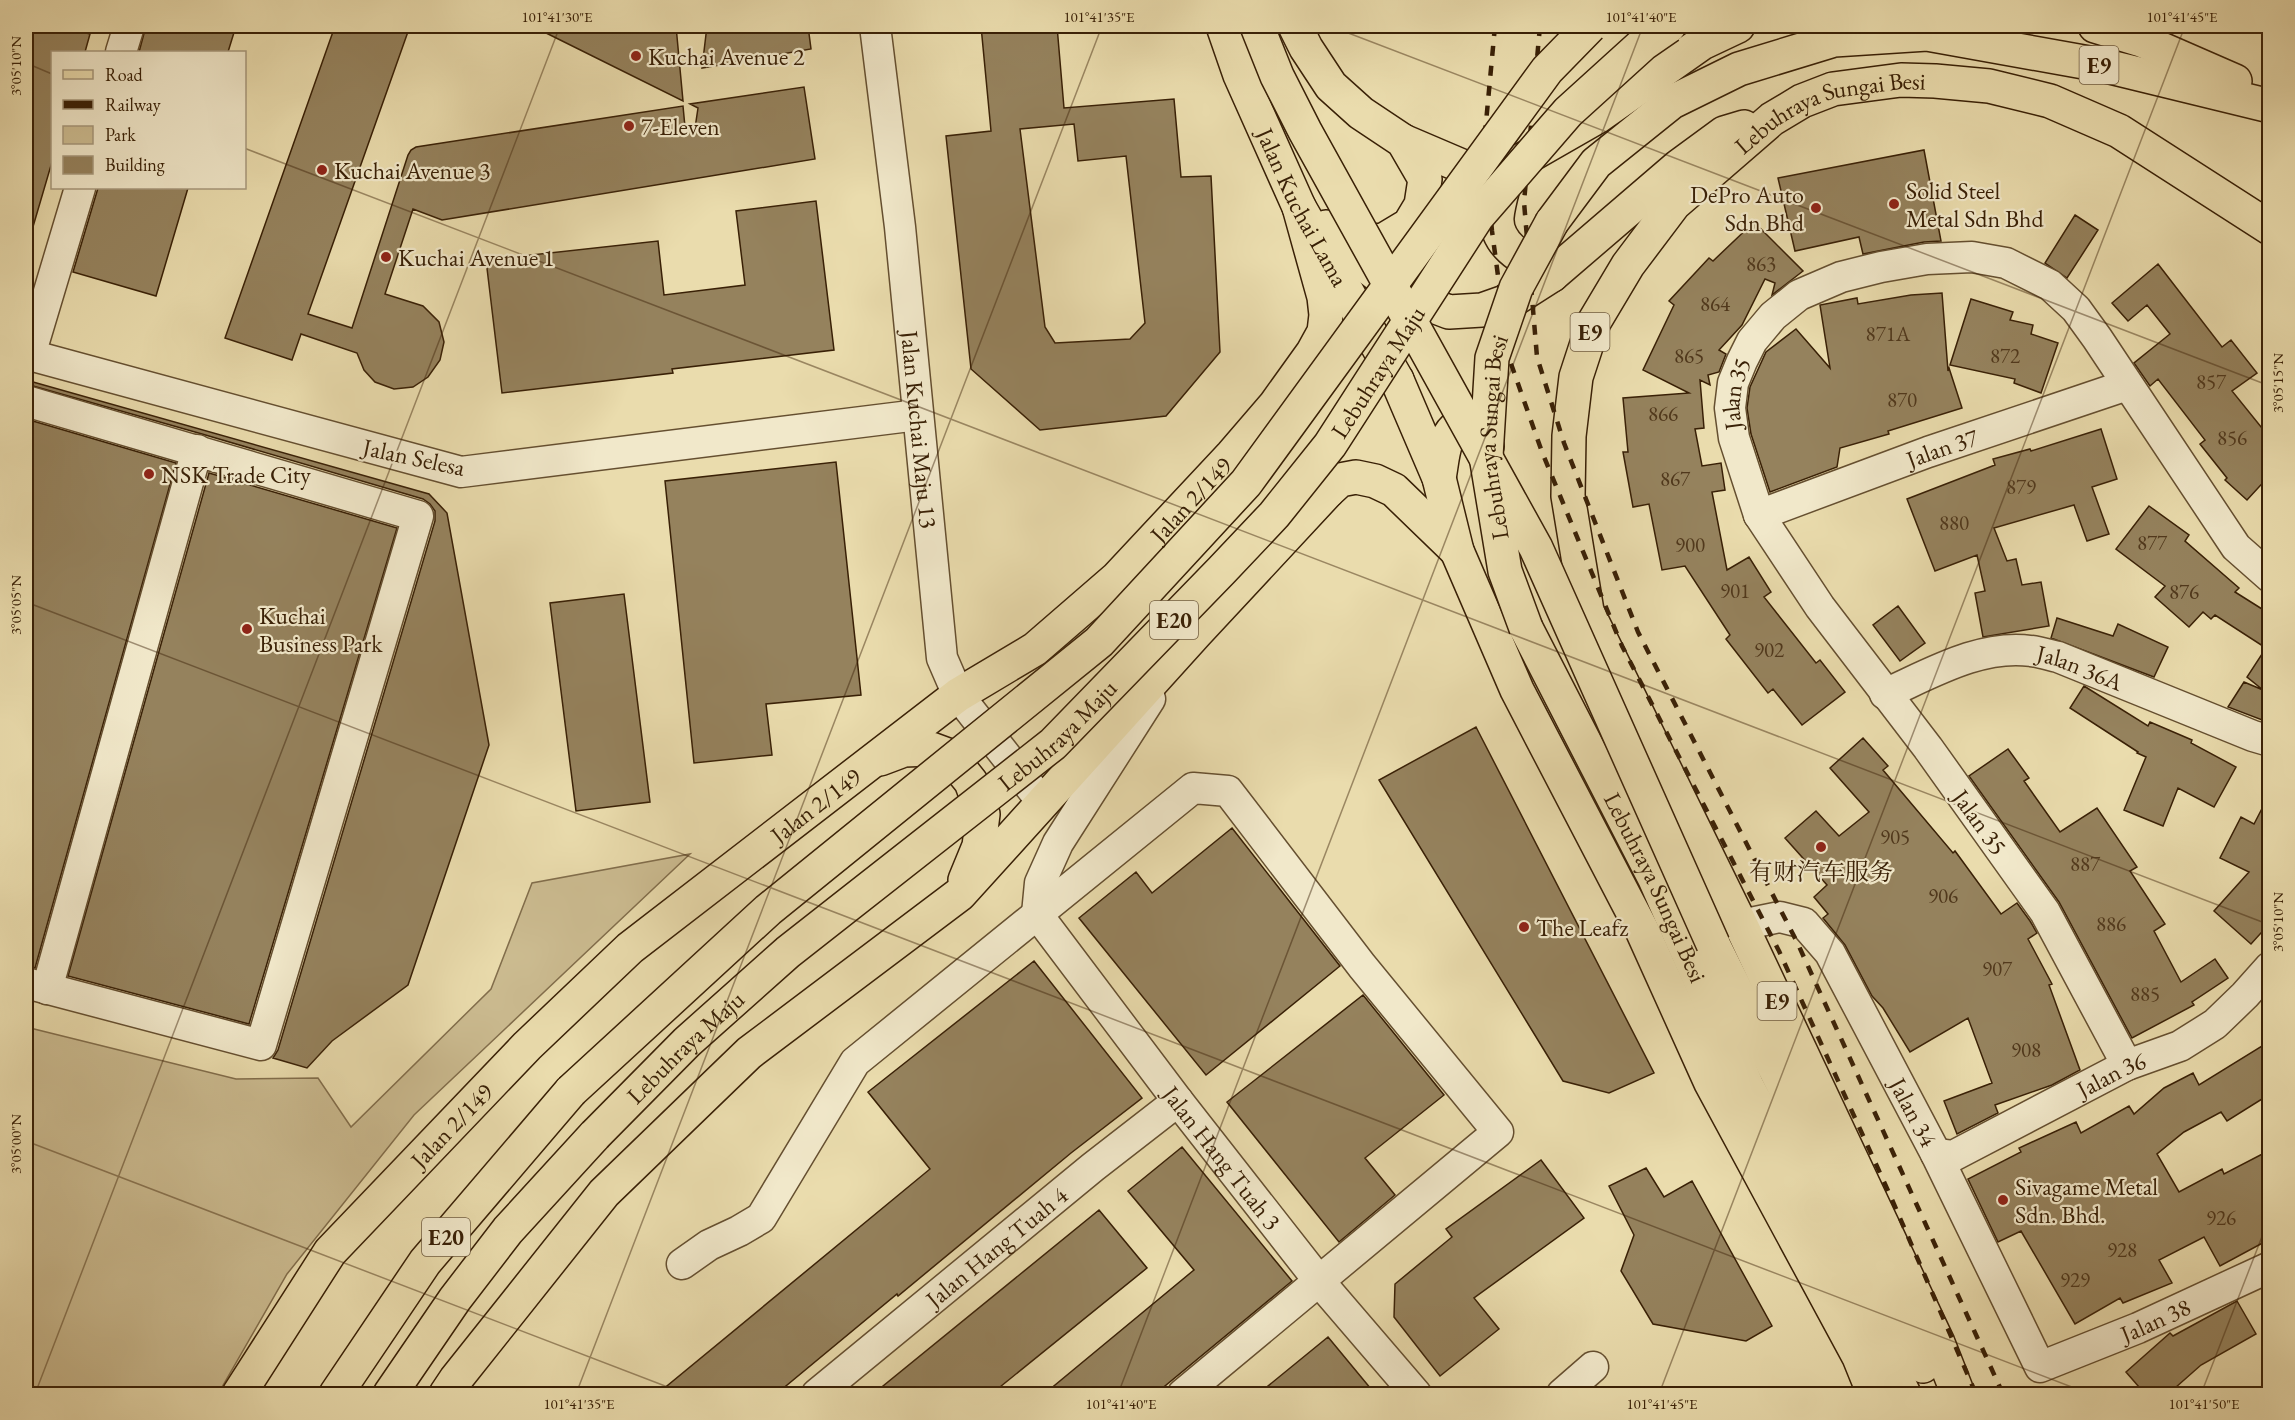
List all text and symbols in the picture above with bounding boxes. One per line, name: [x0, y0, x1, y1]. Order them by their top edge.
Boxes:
text: 101°41'30"E: [521, 7, 593, 26]
text: 101°41'35"E: [1063, 7, 1135, 26]
text: 101°41'40"E: [1605, 7, 1677, 26]
text: 101°41'45"E: [2146, 7, 2218, 26]
text: 3°05'10"N: [6, 36, 25, 96]
place label: Kuchai Avenue 2: [648, 41, 805, 72]
road number: E9: [2080, 46, 2118, 84]
marker: Kuchai Avenue 2: [629, 49, 643, 63]
legend: [51, 51, 246, 189]
text: Road: [105, 63, 144, 86]
street label: Lebuhraya Sungai Besi: [1727, 64, 1926, 161]
text: Railway: [105, 93, 161, 116]
place label: 7-Eleven: [641, 111, 720, 142]
marker: 7-Eleven: [622, 119, 636, 133]
street label: Jalan Kuchai Lama: [1249, 121, 1356, 292]
text: Park: [105, 123, 136, 146]
text: Building: [105, 153, 165, 176]
place label: Kuchai Avenue 3: [334, 155, 491, 186]
marker: Kuchai Avenue 3: [315, 163, 329, 177]
place label: Solid Steel Metal Sdn Bhd: [1906, 175, 2044, 234]
place label: DePro Auto Sdn Bhd: [1690, 179, 1805, 238]
marker: Solid Steel Metal Sdn Bhd: [1887, 197, 1901, 211]
marker: DePro Auto Sdn Bhd: [1809, 201, 1823, 215]
place label: Kuchai Avenue 1: [398, 242, 555, 273]
marker: Kuchai Avenue 1: [379, 250, 393, 264]
house number: 863: [1746, 250, 1776, 277]
house number: 864: [1700, 290, 1731, 317]
street label: Lebuhraya Maju: [1323, 299, 1431, 444]
road number: E9: [1570, 313, 1610, 351]
house number: 871A: [1866, 320, 1911, 347]
street label: Jalan Kuchai Maju 13: [894, 327, 945, 530]
street label: Lebuhraya Sungai Besi: [1470, 330, 1515, 542]
house number: 865: [1674, 342, 1704, 369]
house number: 872: [1990, 342, 2020, 369]
street label: Jalan 35: [1714, 353, 1757, 434]
text: 3°05'15"N: [2268, 353, 2287, 413]
house number: 857: [2196, 368, 2227, 395]
house number: 870: [1887, 386, 1917, 413]
house number: 866: [1648, 400, 1678, 427]
street label: Jalan 37: [1900, 421, 1982, 475]
house number: 856: [2217, 424, 2247, 451]
street label: Jalan Selesa: [358, 431, 468, 483]
street label: Jalan 2/149: [1142, 450, 1239, 550]
place label: NSK Trade City: [161, 459, 311, 490]
house number: 867: [1660, 465, 1691, 492]
marker: NSK Trade City: [142, 467, 156, 481]
house number: 879: [2006, 473, 2036, 500]
house number: 880: [1939, 509, 1969, 536]
house number: 877: [2137, 529, 2168, 556]
house number: 900: [1675, 531, 1705, 558]
text: 3°05'05"N: [6, 575, 25, 635]
house number: 901: [1720, 577, 1750, 604]
house number: 876: [2169, 578, 2199, 605]
place label: Kuchai Business Park: [259, 600, 383, 659]
road number: E20: [1150, 601, 1198, 639]
marker: Kuchai Business Park: [240, 622, 254, 636]
house number: 902: [1754, 636, 1784, 663]
street label: Jalan 36A: [2032, 636, 2128, 697]
street label: Lebuhraya Maju: [991, 672, 1123, 797]
street label: Jalan 2/149: [762, 760, 867, 851]
street label: Jalan 35: [1945, 782, 2014, 861]
street label: Lebuhraya Sungai Besi: [1597, 787, 1714, 987]
house number: 905: [1880, 823, 1910, 850]
marker: 有财汽车服务: [1814, 840, 1828, 854]
house number: 887: [2070, 850, 2101, 877]
place label: 有财汽车服务: [1749, 856, 1893, 887]
house number: 906: [1928, 882, 1958, 909]
text: 3°05'10"N: [2268, 892, 2287, 952]
house number: 886: [2096, 910, 2126, 937]
place label: The Leafz: [1536, 912, 1628, 943]
marker: The Leafz: [1517, 920, 1531, 934]
house number: 907: [1982, 955, 2013, 982]
house number: 885: [2130, 980, 2160, 1007]
road number: E9: [1758, 982, 1796, 1020]
street label: Lebuhraya Maju: [619, 983, 750, 1110]
house number: 908: [2011, 1036, 2041, 1063]
street label: Jalan 36: [2069, 1044, 2150, 1105]
street label: Jalan 34: [1882, 1070, 1945, 1152]
street label: Jalan 2/149: [402, 1076, 499, 1176]
street label: Jalan Hang Tuah 3: [1155, 1078, 1288, 1236]
text: 3°05'00"N: [6, 1114, 25, 1174]
place label: Sivagame Metal Sdn. Bhd.: [2015, 1171, 2158, 1230]
street label: Jalan Hang Tuah 4: [917, 1179, 1074, 1315]
marker: Sivagame Metal Sdn. Bhd.: [1996, 1193, 2010, 1207]
house number: 926: [2206, 1204, 2236, 1231]
road number: E20: [422, 1218, 470, 1256]
house number: 928: [2107, 1236, 2137, 1263]
house number: 929: [2060, 1266, 2090, 1293]
street label: Jalan 38: [2114, 1291, 2195, 1350]
text: 101°41'35"E: [543, 1394, 615, 1413]
text: 101°41'40"E: [1085, 1394, 1157, 1413]
text: 101°41'45"E: [1626, 1394, 1698, 1413]
text: 101°41'50"E: [2168, 1394, 2240, 1413]

